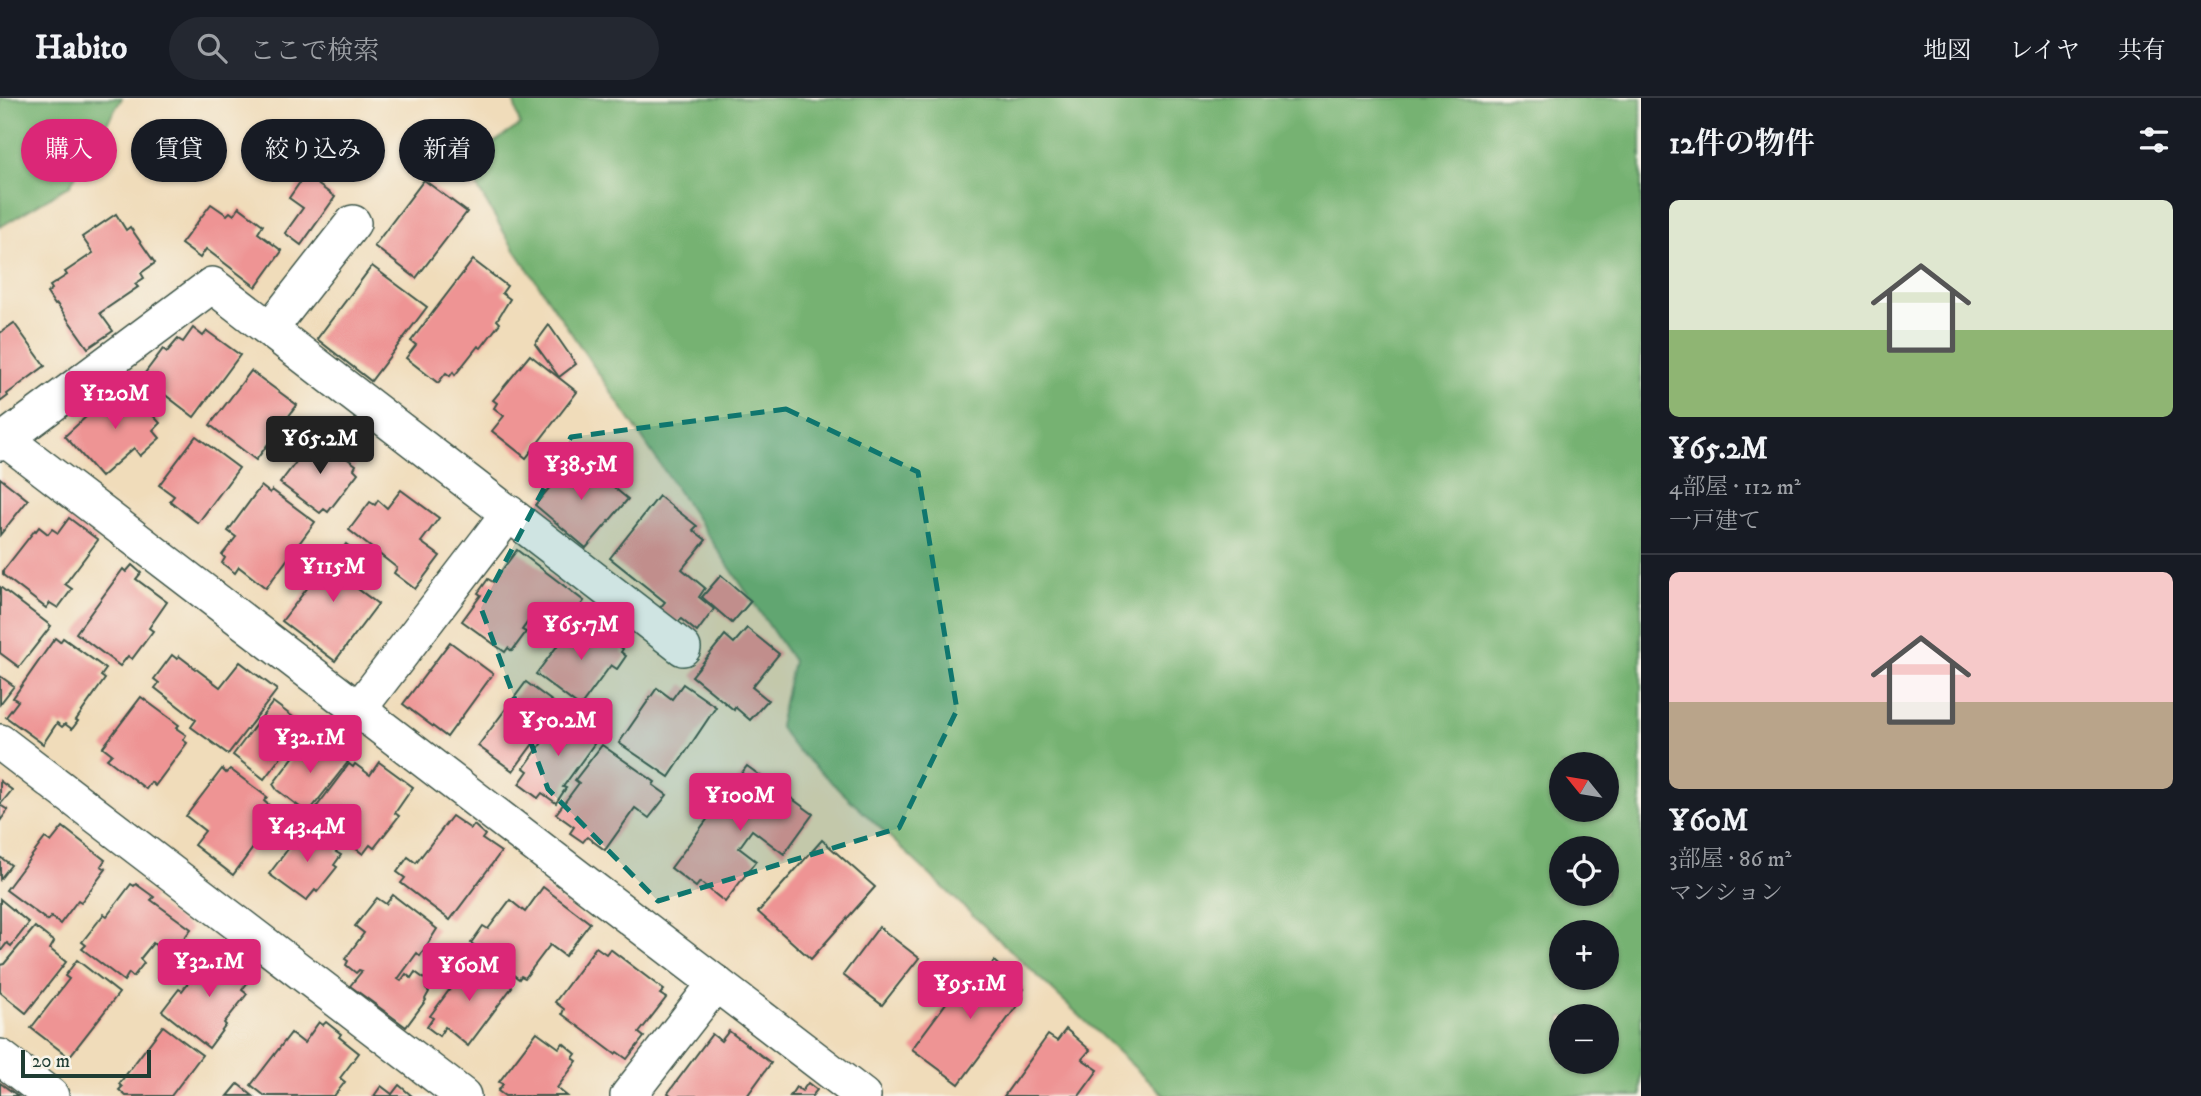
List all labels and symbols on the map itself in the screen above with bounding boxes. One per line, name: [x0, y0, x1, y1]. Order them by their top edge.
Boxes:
pin: ¥120M: [66, 372, 164, 431]
pin: ¥65.2M: [263, 416, 377, 476]
pin: ¥38.5M: [524, 442, 638, 502]
pin: ¥115M: [284, 545, 382, 604]
pin: ¥65.7M: [524, 602, 638, 662]
pin: ¥50.2M: [501, 698, 615, 758]
pin: ¥32.1M: [253, 716, 367, 775]
north arrow: [1549, 752, 1619, 822]
pin: ¥100M: [691, 774, 789, 833]
pin: ¥43.4M: [250, 804, 364, 864]
pin: ¥32.1M: [152, 940, 266, 999]
pin: ¥60M: [428, 944, 510, 1003]
pin: ¥95.1M: [913, 962, 1027, 1021]
scale bar: [21, 1047, 150, 1079]

